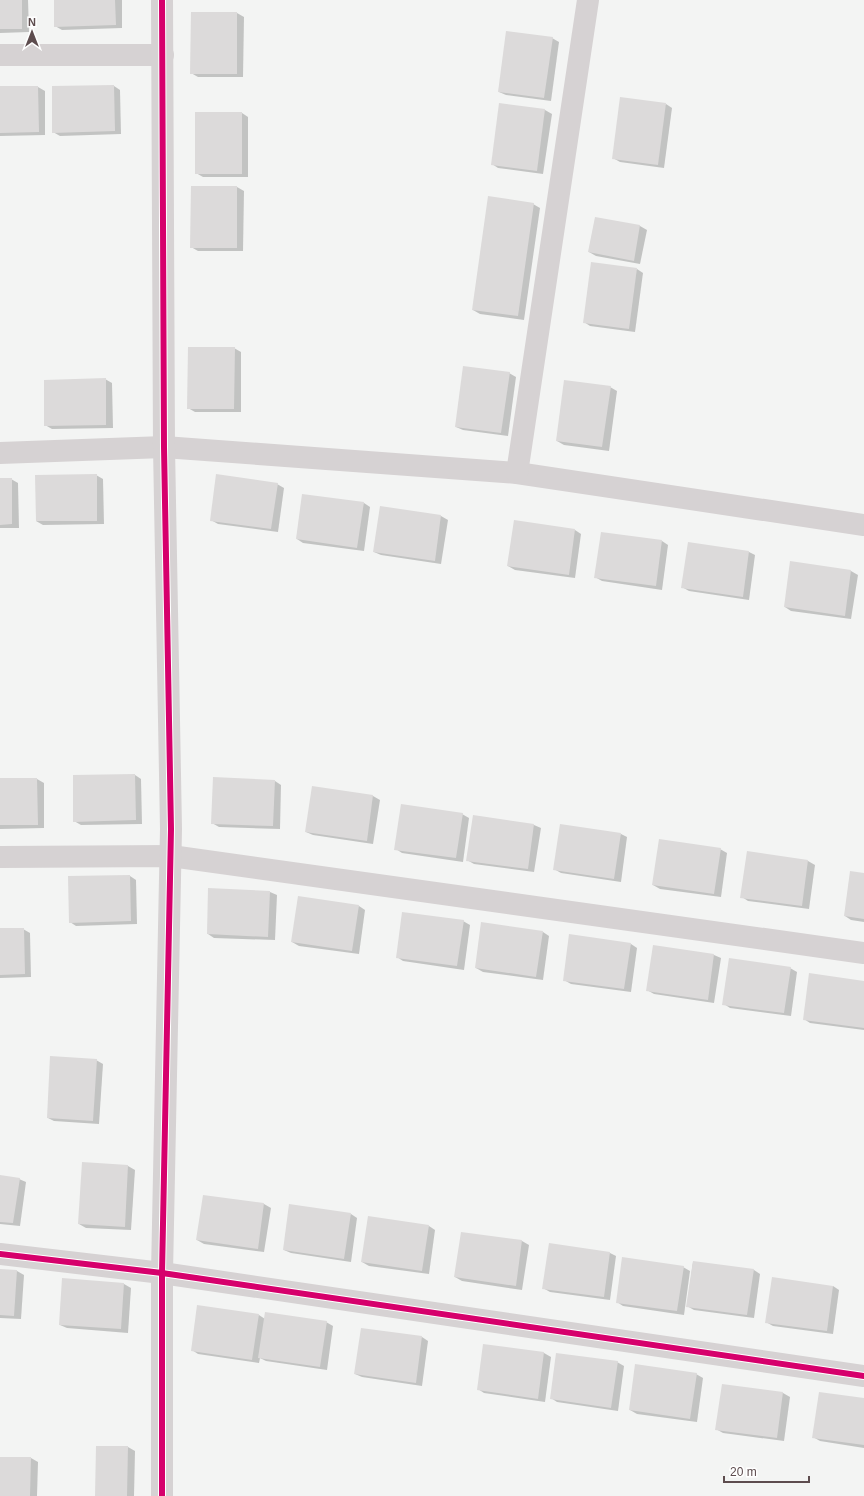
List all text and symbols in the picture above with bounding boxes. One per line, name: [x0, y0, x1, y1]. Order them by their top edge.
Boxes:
north arrow: [12, 12, 52, 52]
text: N: [28, 16, 36, 28]
scale bar: [724, 1458, 809, 1484]
text: 20 m: [730, 1465, 757, 1479]

